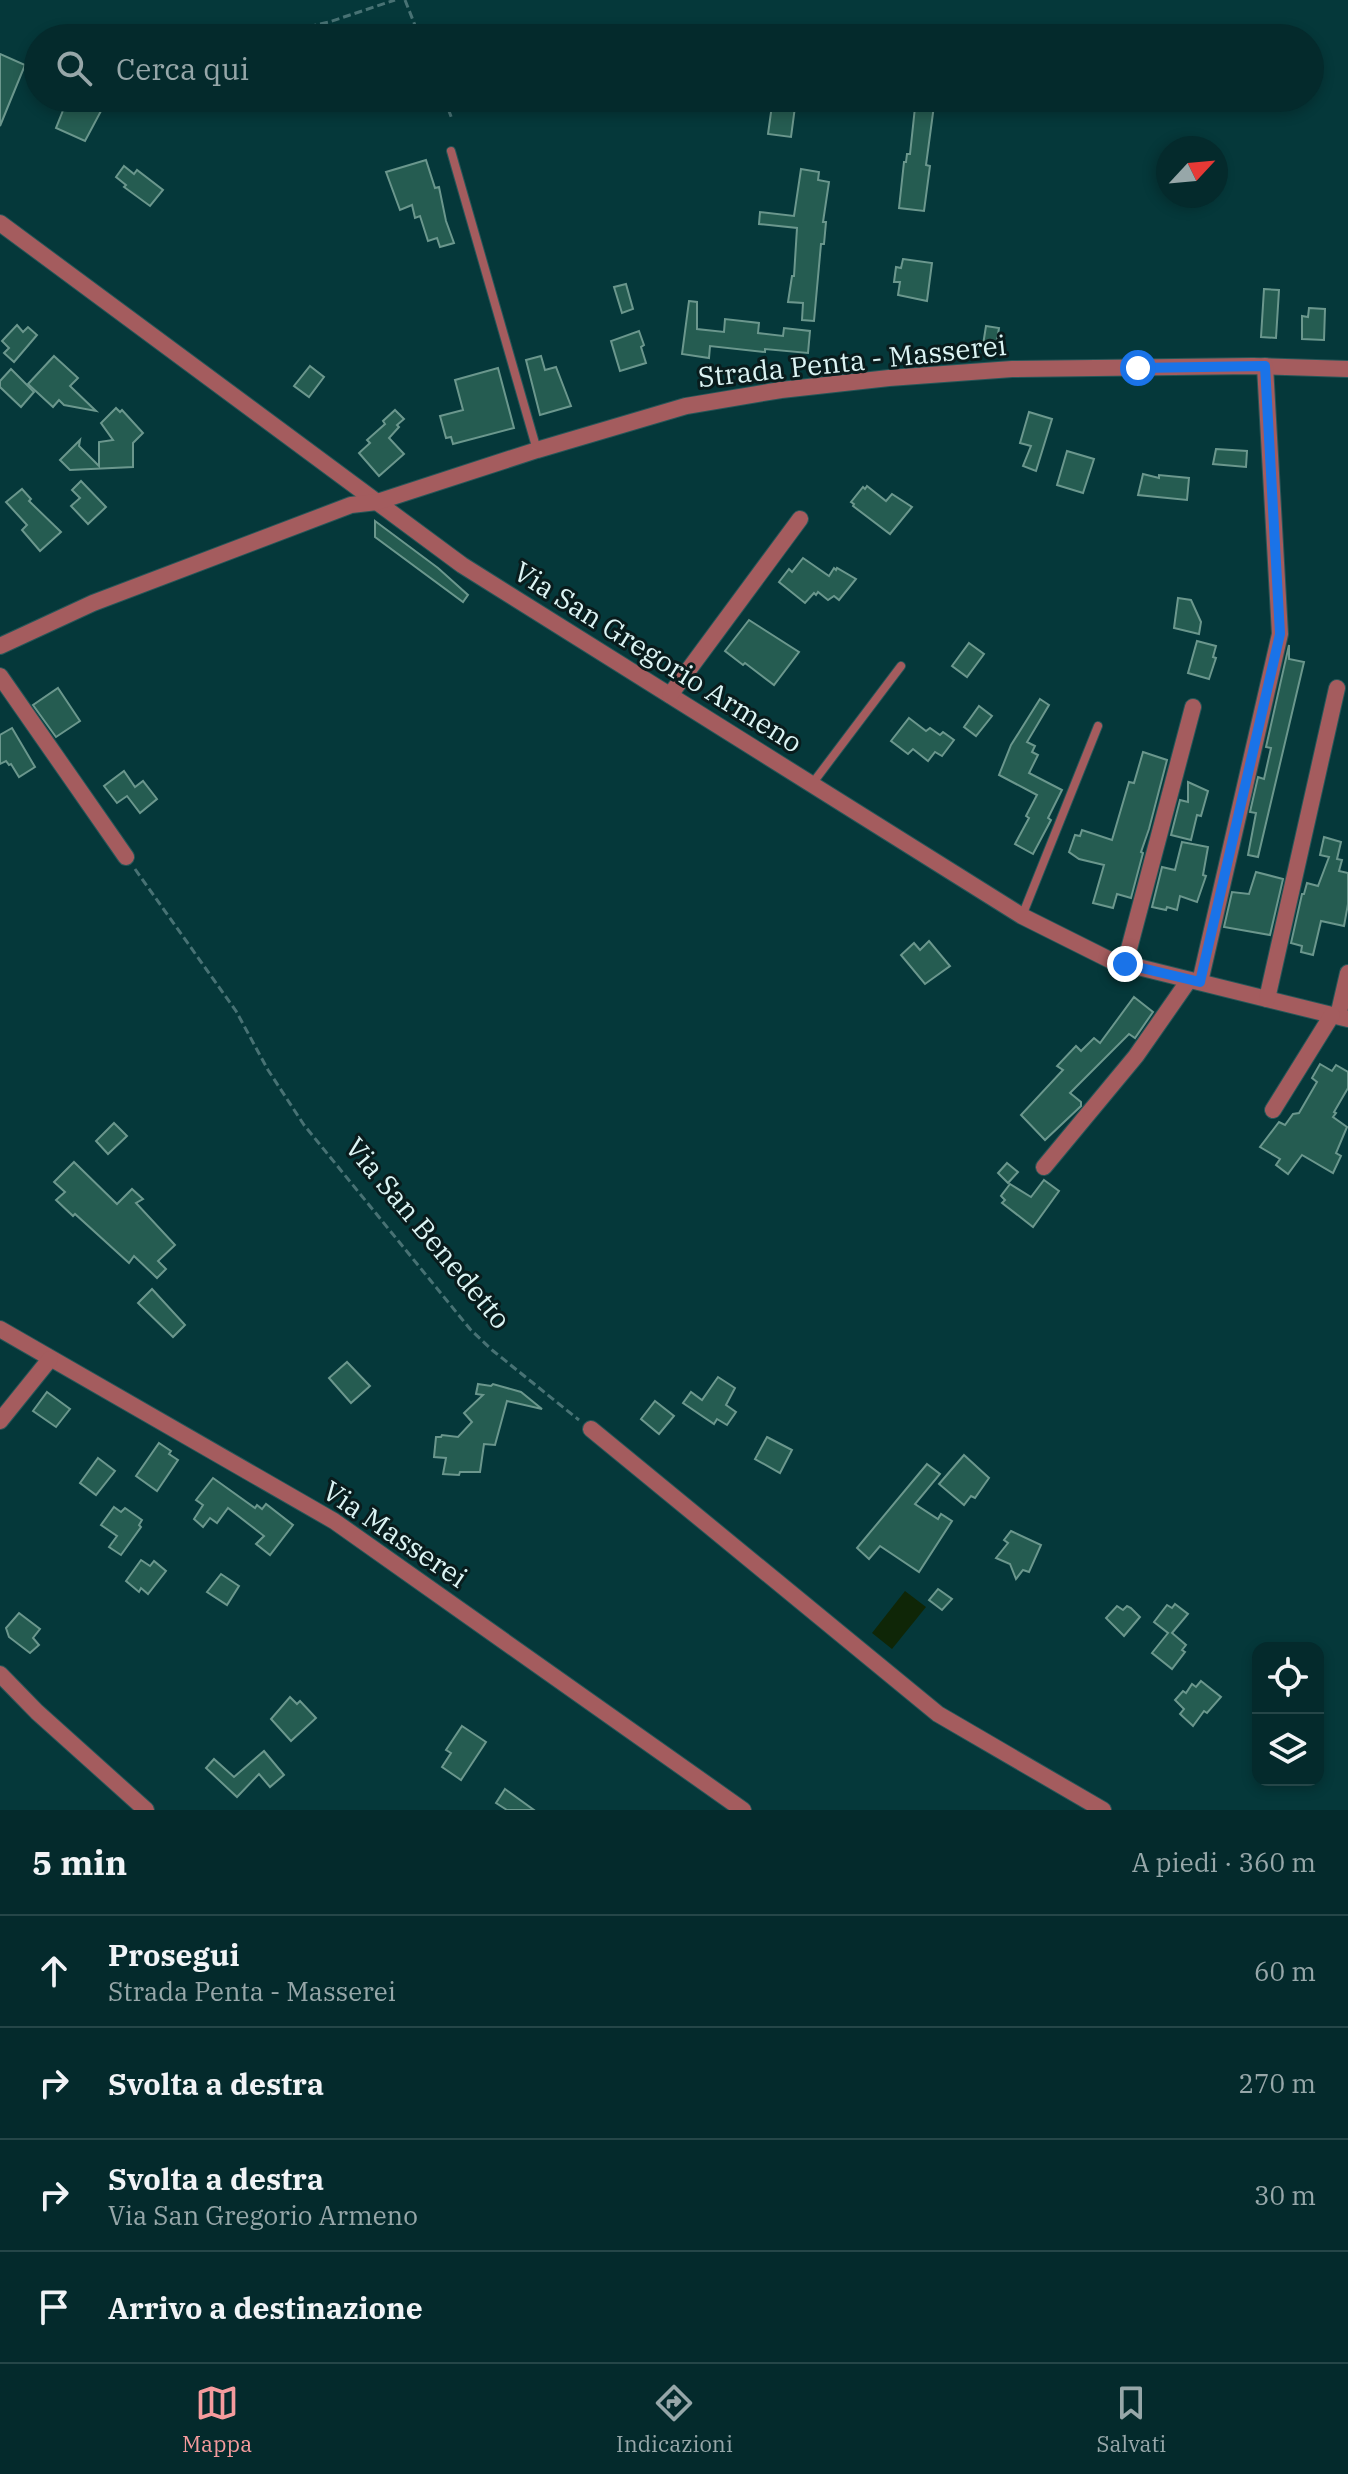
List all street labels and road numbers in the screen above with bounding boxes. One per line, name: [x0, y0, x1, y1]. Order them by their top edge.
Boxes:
street label: Strada Penta - Masserei: [696, 326, 1008, 395]
street label: Via San Gregorio Armeno: [507, 552, 810, 761]
street label: Via San Benedetto: [337, 1129, 519, 1336]
street label: Via Masserei: [316, 1472, 475, 1596]

